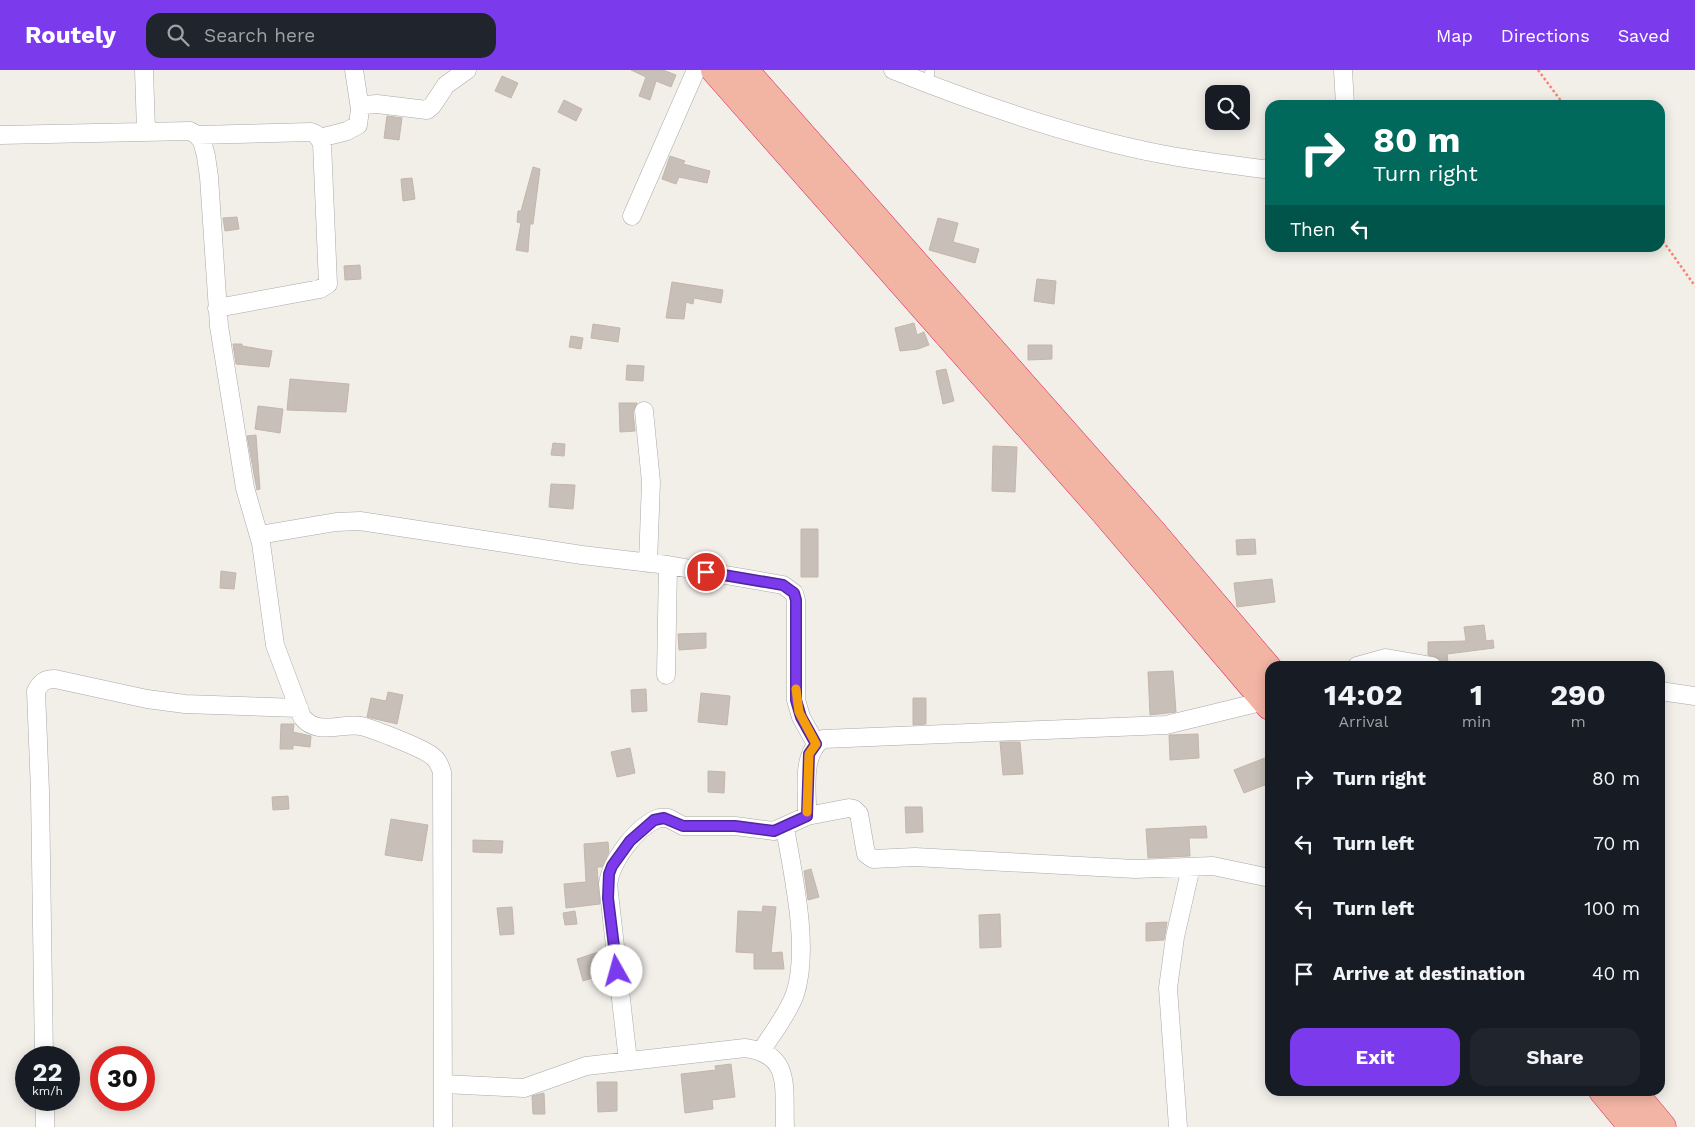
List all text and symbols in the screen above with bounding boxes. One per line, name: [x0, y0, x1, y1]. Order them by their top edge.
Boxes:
search box: [146, 13, 496, 58]
text: Routely: [25, 21, 116, 49]
icon: search: [164, 21, 192, 49]
text: Search here: [204, 24, 315, 47]
text: Map: [1436, 25, 1473, 46]
text: Directions: [1501, 25, 1590, 46]
text: Saved: [1618, 25, 1670, 46]
map controls: [1205, 85, 1250, 130]
button: search: [1205, 85, 1250, 130]
text: 80 m: [1373, 119, 1460, 161]
icon: right: [1290, 120, 1355, 185]
text: Turn right: [1373, 161, 1478, 186]
icon: left: [1346, 215, 1374, 243]
text: Then: [1290, 218, 1336, 241]
pin: [685, 551, 727, 593]
icon: arrive: [692, 558, 720, 586]
text: 14:02: [1324, 677, 1403, 712]
text: 1: [1470, 677, 1483, 712]
text: 290: [1550, 677, 1606, 712]
text: Arrival: [1338, 712, 1388, 731]
text: min: [1462, 712, 1491, 731]
text: m: [1570, 712, 1586, 731]
icon: right: [1290, 765, 1318, 793]
text: Turn right: [1333, 767, 1426, 790]
text: 80 m: [1592, 767, 1640, 790]
icon: left: [1290, 830, 1318, 858]
text: Turn left: [1333, 832, 1414, 855]
text: 70 m: [1593, 832, 1640, 855]
icon: left: [1290, 895, 1318, 923]
text: Turn left: [1333, 897, 1414, 920]
text: 100 m: [1584, 897, 1640, 920]
position arrow: [590, 944, 642, 996]
icon: arrive: [1290, 960, 1318, 988]
text: Arrive at destination: [1333, 962, 1525, 985]
text: 40 m: [1592, 962, 1640, 985]
button: Exit: [1290, 1028, 1460, 1086]
button: Share: [1470, 1028, 1640, 1086]
speed limit sign: 30: [90, 1046, 155, 1111]
text: 22: [33, 1058, 62, 1087]
text: km/h: [32, 1084, 63, 1098]

